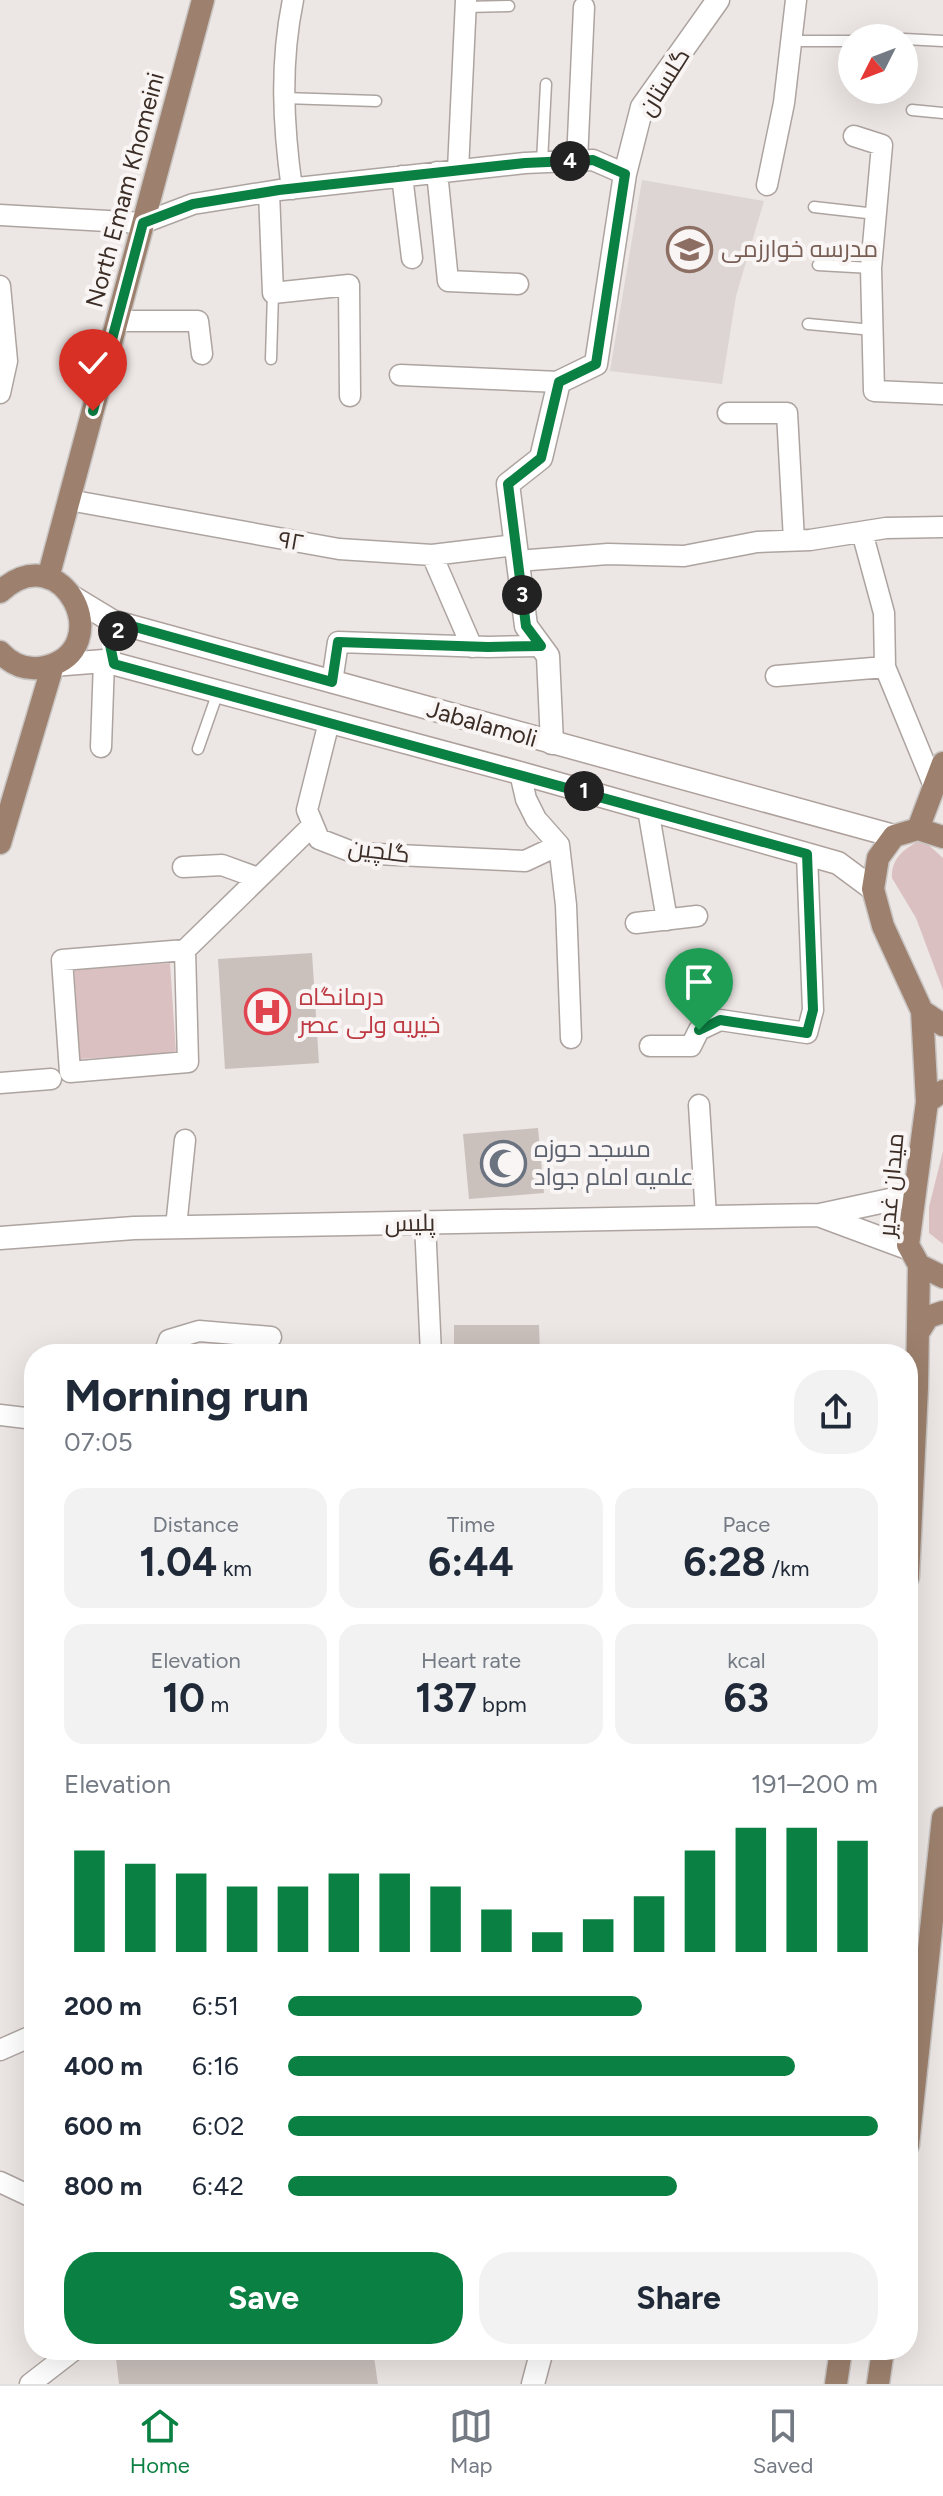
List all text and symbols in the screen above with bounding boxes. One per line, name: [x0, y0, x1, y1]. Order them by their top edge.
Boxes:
north arrow: [838, 24, 918, 104]
map controls: [838, 24, 918, 104]
street label: گلستان: [632, 43, 696, 121]
street label: North Emam Khomeini: [79, 69, 170, 311]
pin: 4: [550, 141, 590, 181]
text: 4: [563, 147, 577, 174]
school or university icon: مدرسه خوارزمی: [666, 225, 714, 273]
place label: مدرسه خوارزمی: [721, 234, 878, 263]
pin: [59, 329, 127, 411]
icon: check: [71, 341, 115, 385]
street label: ۹۲: [276, 524, 306, 557]
pin: 3: [502, 575, 542, 615]
text: 3: [516, 581, 528, 608]
pin: 2: [98, 611, 138, 651]
text: 2: [112, 617, 124, 644]
street label: Jabalamoli: [424, 694, 541, 753]
pin: 1: [564, 771, 604, 811]
text: 1: [579, 777, 589, 804]
street label: گلچین: [346, 832, 412, 871]
pin: [665, 948, 733, 1030]
icon: arrive: [677, 960, 721, 1004]
place label: درمانگاه خیریه ولی عصر: [297, 982, 441, 1039]
hospital icon: درمانگاه خیریه ولی عصر: [244, 987, 292, 1035]
street label: میدان غدیر: [871, 1132, 909, 1240]
place label: مسجد حوزه علمیه امام جواد: [534, 1134, 694, 1193]
mosque icon: مسجد حوزه علمیه امام جواد: [479, 1139, 527, 1187]
street label: پلیس: [384, 1208, 436, 1239]
text: Morning run: [64, 1369, 309, 1422]
button: share: [794, 1370, 878, 1454]
text: 07:05: [64, 1426, 133, 1458]
text: Distance: [153, 1511, 239, 1538]
text: Time: [447, 1511, 495, 1538]
text: Pace: [723, 1511, 770, 1538]
text: 1.04: [139, 1538, 217, 1586]
text: 6:44: [428, 1538, 514, 1586]
text: 6:28: [683, 1538, 766, 1586]
text: km: [217, 1555, 252, 1582]
text: /km: [766, 1555, 809, 1582]
text: Elevation: [150, 1647, 241, 1674]
text: Heart rate: [421, 1647, 521, 1674]
text: kcal: [727, 1647, 766, 1674]
text: 10: [162, 1674, 205, 1722]
text: 137: [415, 1674, 477, 1722]
text: 63: [724, 1674, 769, 1722]
text: m: [205, 1691, 229, 1718]
text: bpm: [477, 1691, 527, 1718]
text: Elevation: [64, 1768, 171, 1800]
text: 191–200 m: [751, 1768, 878, 1800]
text: 200 m: [64, 1990, 142, 2022]
text: 6:51: [192, 1990, 239, 2022]
text: 400 m: [64, 2050, 143, 2082]
text: 6:16: [192, 2050, 239, 2082]
text: 600 m: [64, 2110, 142, 2142]
text: 6:02: [192, 2110, 245, 2142]
text: 800 m: [64, 2170, 142, 2202]
text: 6:42: [192, 2170, 244, 2202]
button: Save: [64, 2252, 463, 2344]
button: Share: [479, 2252, 878, 2344]
tab: Home: [130, 2404, 190, 2479]
tab: Map: [449, 2404, 493, 2479]
tab: Saved: [753, 2404, 813, 2479]

